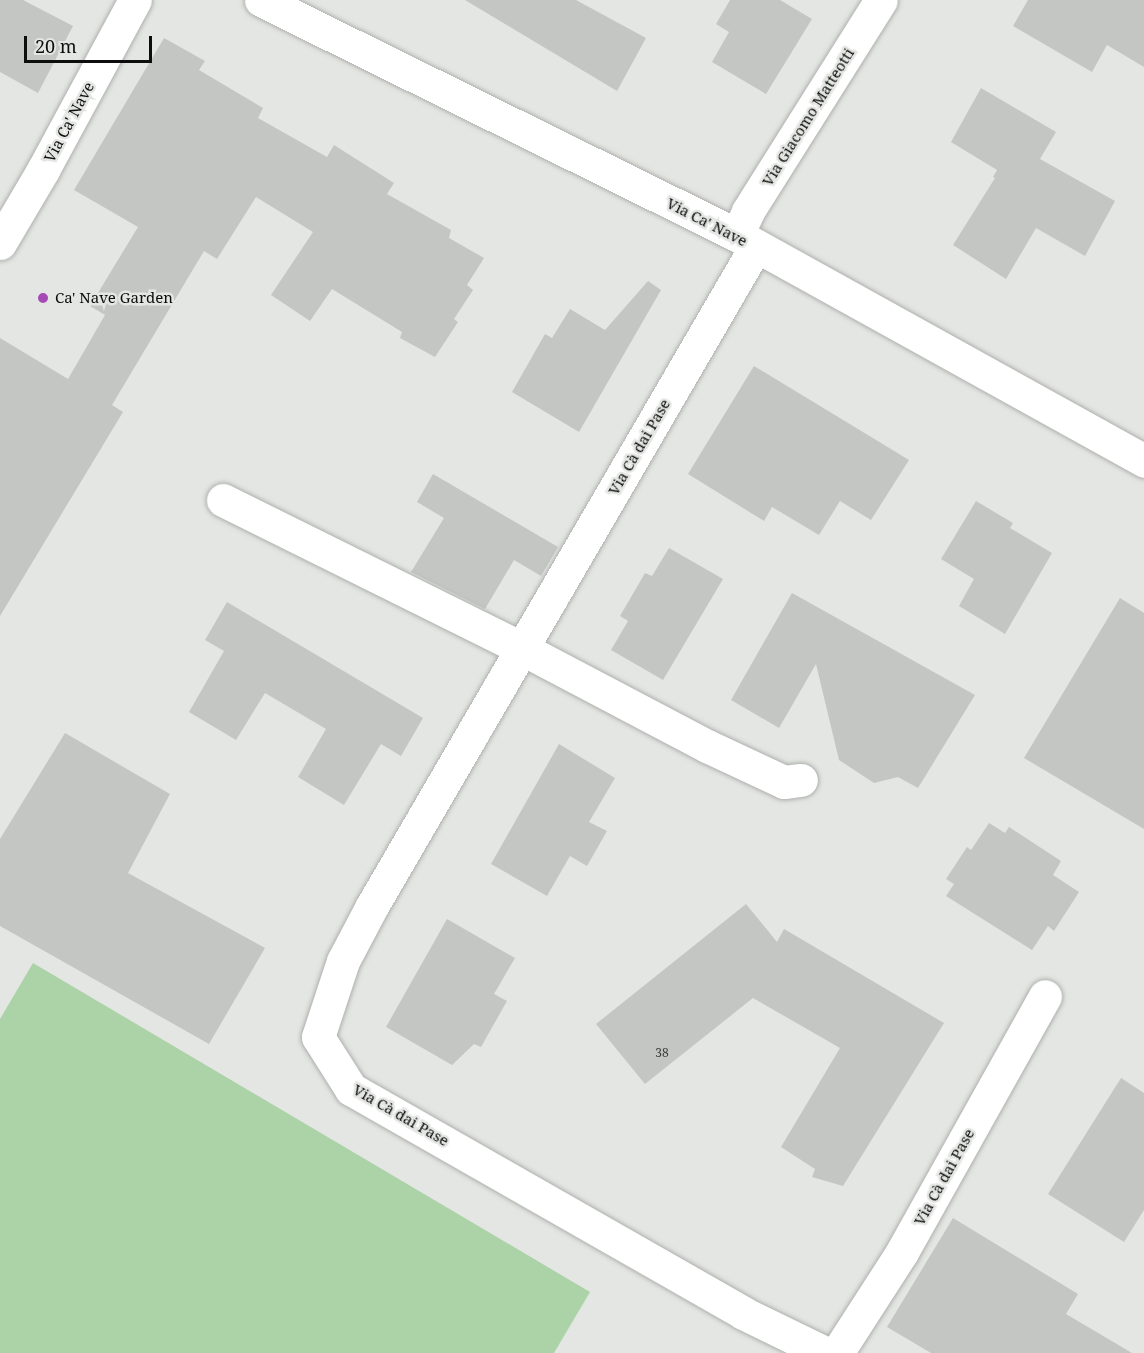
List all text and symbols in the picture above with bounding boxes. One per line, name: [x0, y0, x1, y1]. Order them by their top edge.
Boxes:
scale bar: [27, 24, 154, 62]
text: 20 m: [35, 34, 77, 58]
street label: Via Giacomo Matteotti: [758, 45, 858, 189]
street label: Via Ca' Nave: [40, 79, 98, 165]
street label: Via Ca' Nave: [664, 194, 750, 250]
place label: Ca' Nave Garden: [55, 289, 173, 307]
marker: Ca' Nave Garden: [36, 291, 50, 305]
street label: Via Cà dai Pase: [604, 396, 674, 498]
house number: 38: [655, 1046, 669, 1060]
street label: Via Cà dai Pase: [350, 1080, 452, 1150]
street label: Via Cà dai Pase: [910, 1126, 978, 1228]

